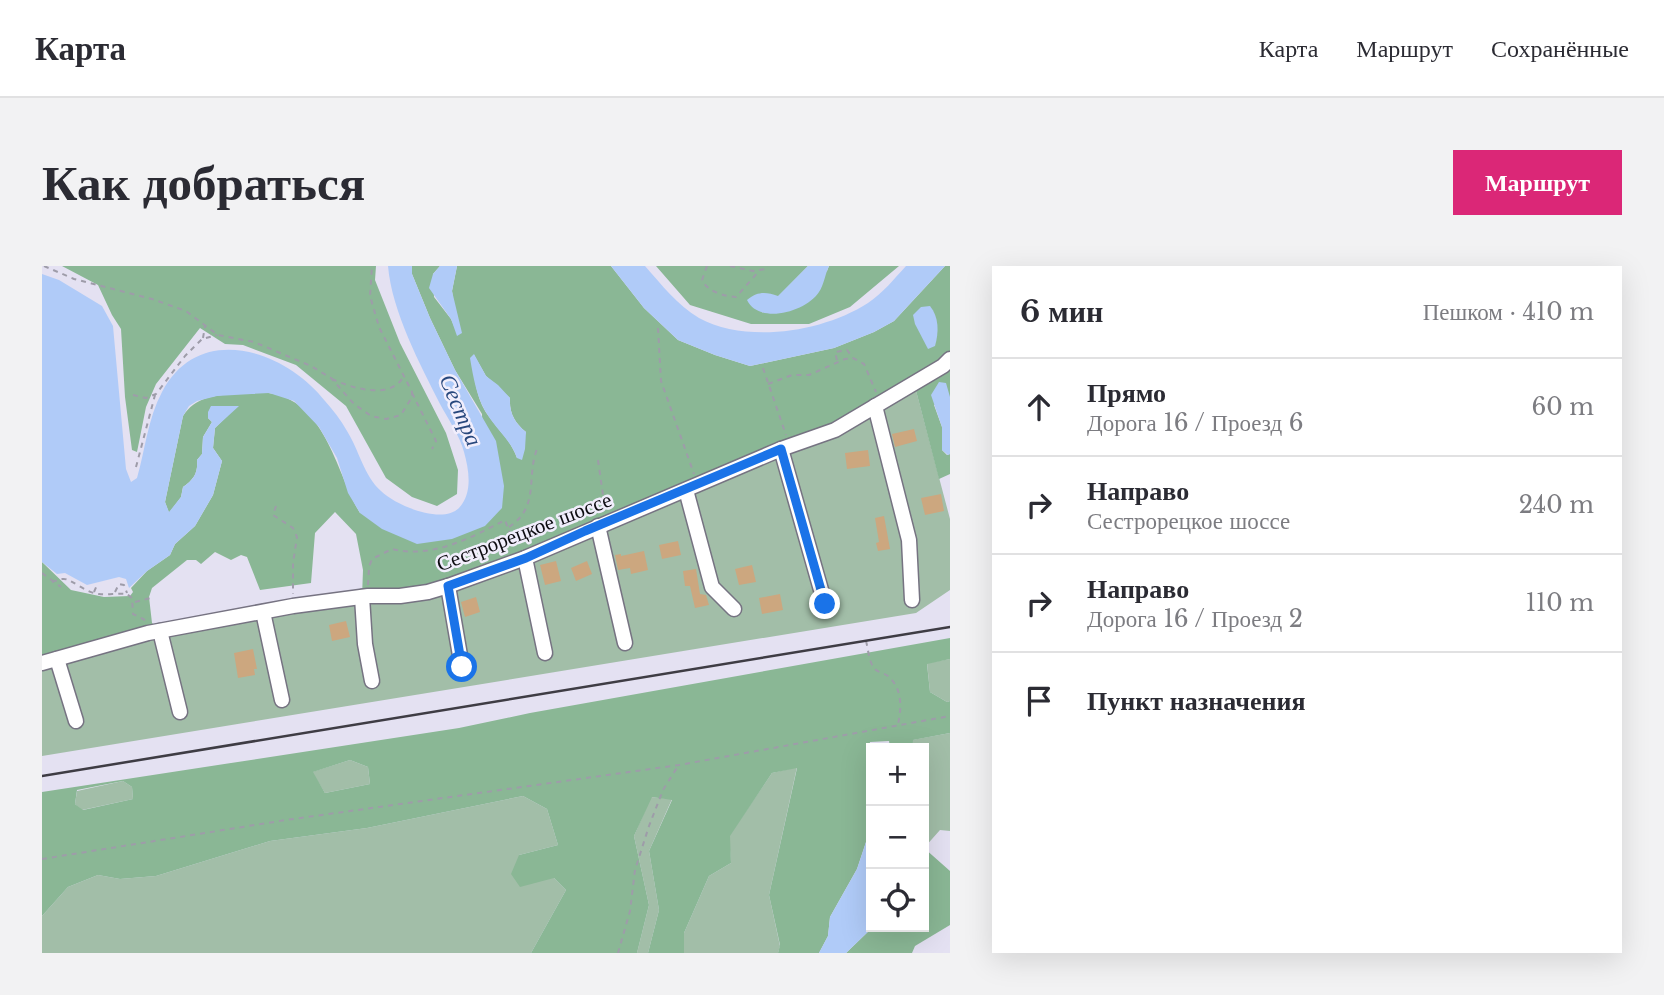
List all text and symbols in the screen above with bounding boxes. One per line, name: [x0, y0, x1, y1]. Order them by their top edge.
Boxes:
text: Карта: [35, 28, 126, 69]
text: Карта: [1259, 34, 1318, 63]
text: Маршрут: [1356, 34, 1453, 63]
text: Сохранённые: [1491, 34, 1629, 63]
button: Маршрут: [1453, 150, 1622, 215]
text: Как добраться: [42, 152, 365, 213]
text: 6 мин: [1020, 293, 1103, 330]
text: Пешком · 410 m: [1423, 298, 1594, 326]
water label: Сестра: [433, 370, 489, 450]
text: Прямо: [1087, 377, 1166, 409]
icon: ahead: [1020, 388, 1058, 426]
text: 60 m: [1532, 393, 1594, 421]
text: Дорога 16 / Проезд 6: [1087, 409, 1303, 437]
text: Направо: [1087, 475, 1189, 507]
icon: right: [1020, 486, 1058, 524]
street label: Сестрорецкое шоссе: [433, 487, 615, 577]
text: 240 m: [1519, 491, 1594, 519]
text: Сестрорецкое шоссе: [1087, 507, 1290, 535]
text: Направо: [1087, 573, 1189, 605]
icon: right: [1020, 584, 1058, 622]
route end: [809, 588, 840, 619]
text: 110 m: [1526, 589, 1594, 617]
text: Дорога 16 / Проезд 2: [1087, 605, 1303, 633]
route start: [446, 651, 477, 682]
icon: arrive: [1020, 682, 1058, 720]
text: Пункт назначения: [1087, 685, 1305, 717]
map controls: [866, 743, 929, 932]
button: +: [866, 743, 929, 806]
button: −: [866, 806, 929, 869]
button: locate: [866, 869, 929, 932]

